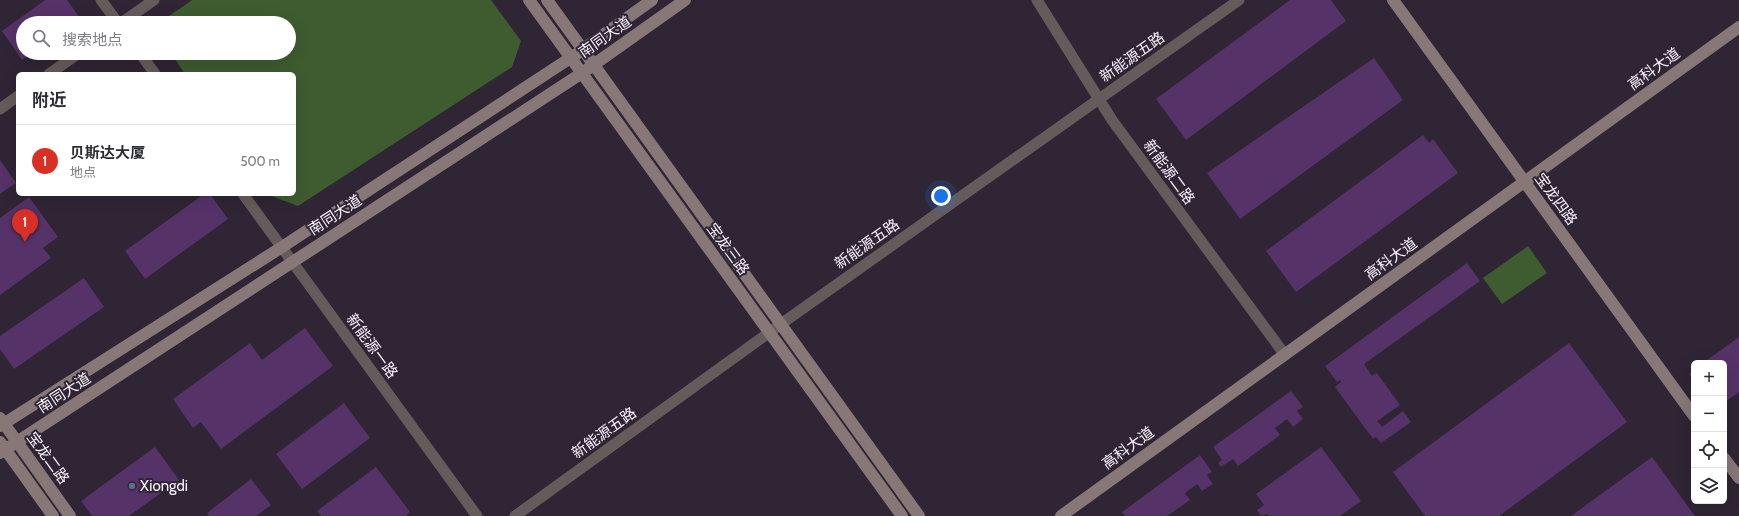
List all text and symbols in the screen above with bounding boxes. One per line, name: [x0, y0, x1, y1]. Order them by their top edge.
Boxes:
street label: 南同大道: [575, 12, 635, 62]
search box: [16, 16, 296, 60]
icon: search: [30, 27, 52, 49]
street label: 新能源五路: [1096, 28, 1168, 86]
text: 搜索地点: [62, 31, 122, 49]
street label: 高科大道: [1624, 44, 1684, 94]
text: 附近: [32, 90, 66, 110]
street label: 新能源二路: [1140, 136, 1198, 208]
text: 贝斯达大厦: [70, 144, 145, 162]
text: 1: [43, 153, 47, 169]
text: 500 m: [240, 153, 280, 169]
text: 地点: [70, 164, 96, 180]
street label: 宝龙四路: [1531, 169, 1581, 229]
your location: [931, 186, 951, 206]
street label: 南同大道: [305, 191, 365, 239]
pin: 1: [12, 209, 38, 242]
street label: 新能源五路: [831, 215, 903, 273]
street label: 宝龙三路: [703, 219, 753, 279]
street label: 高科大道: [1361, 234, 1421, 284]
street label: 新能源一路: [343, 310, 401, 382]
map controls: [1691, 360, 1727, 504]
button: +: [1691, 360, 1727, 396]
street label: 南同大道: [34, 369, 94, 417]
button: −: [1691, 396, 1727, 432]
street label: 新能源五路: [568, 404, 640, 462]
street label: 高科大道: [1098, 423, 1158, 473]
street label: 宝龙二路: [23, 428, 73, 488]
button: locate: [1691, 432, 1727, 468]
button: layers: [1691, 468, 1727, 504]
place label: Xiongdi: [140, 477, 188, 495]
marker: Xiongdi: [127, 481, 137, 491]

